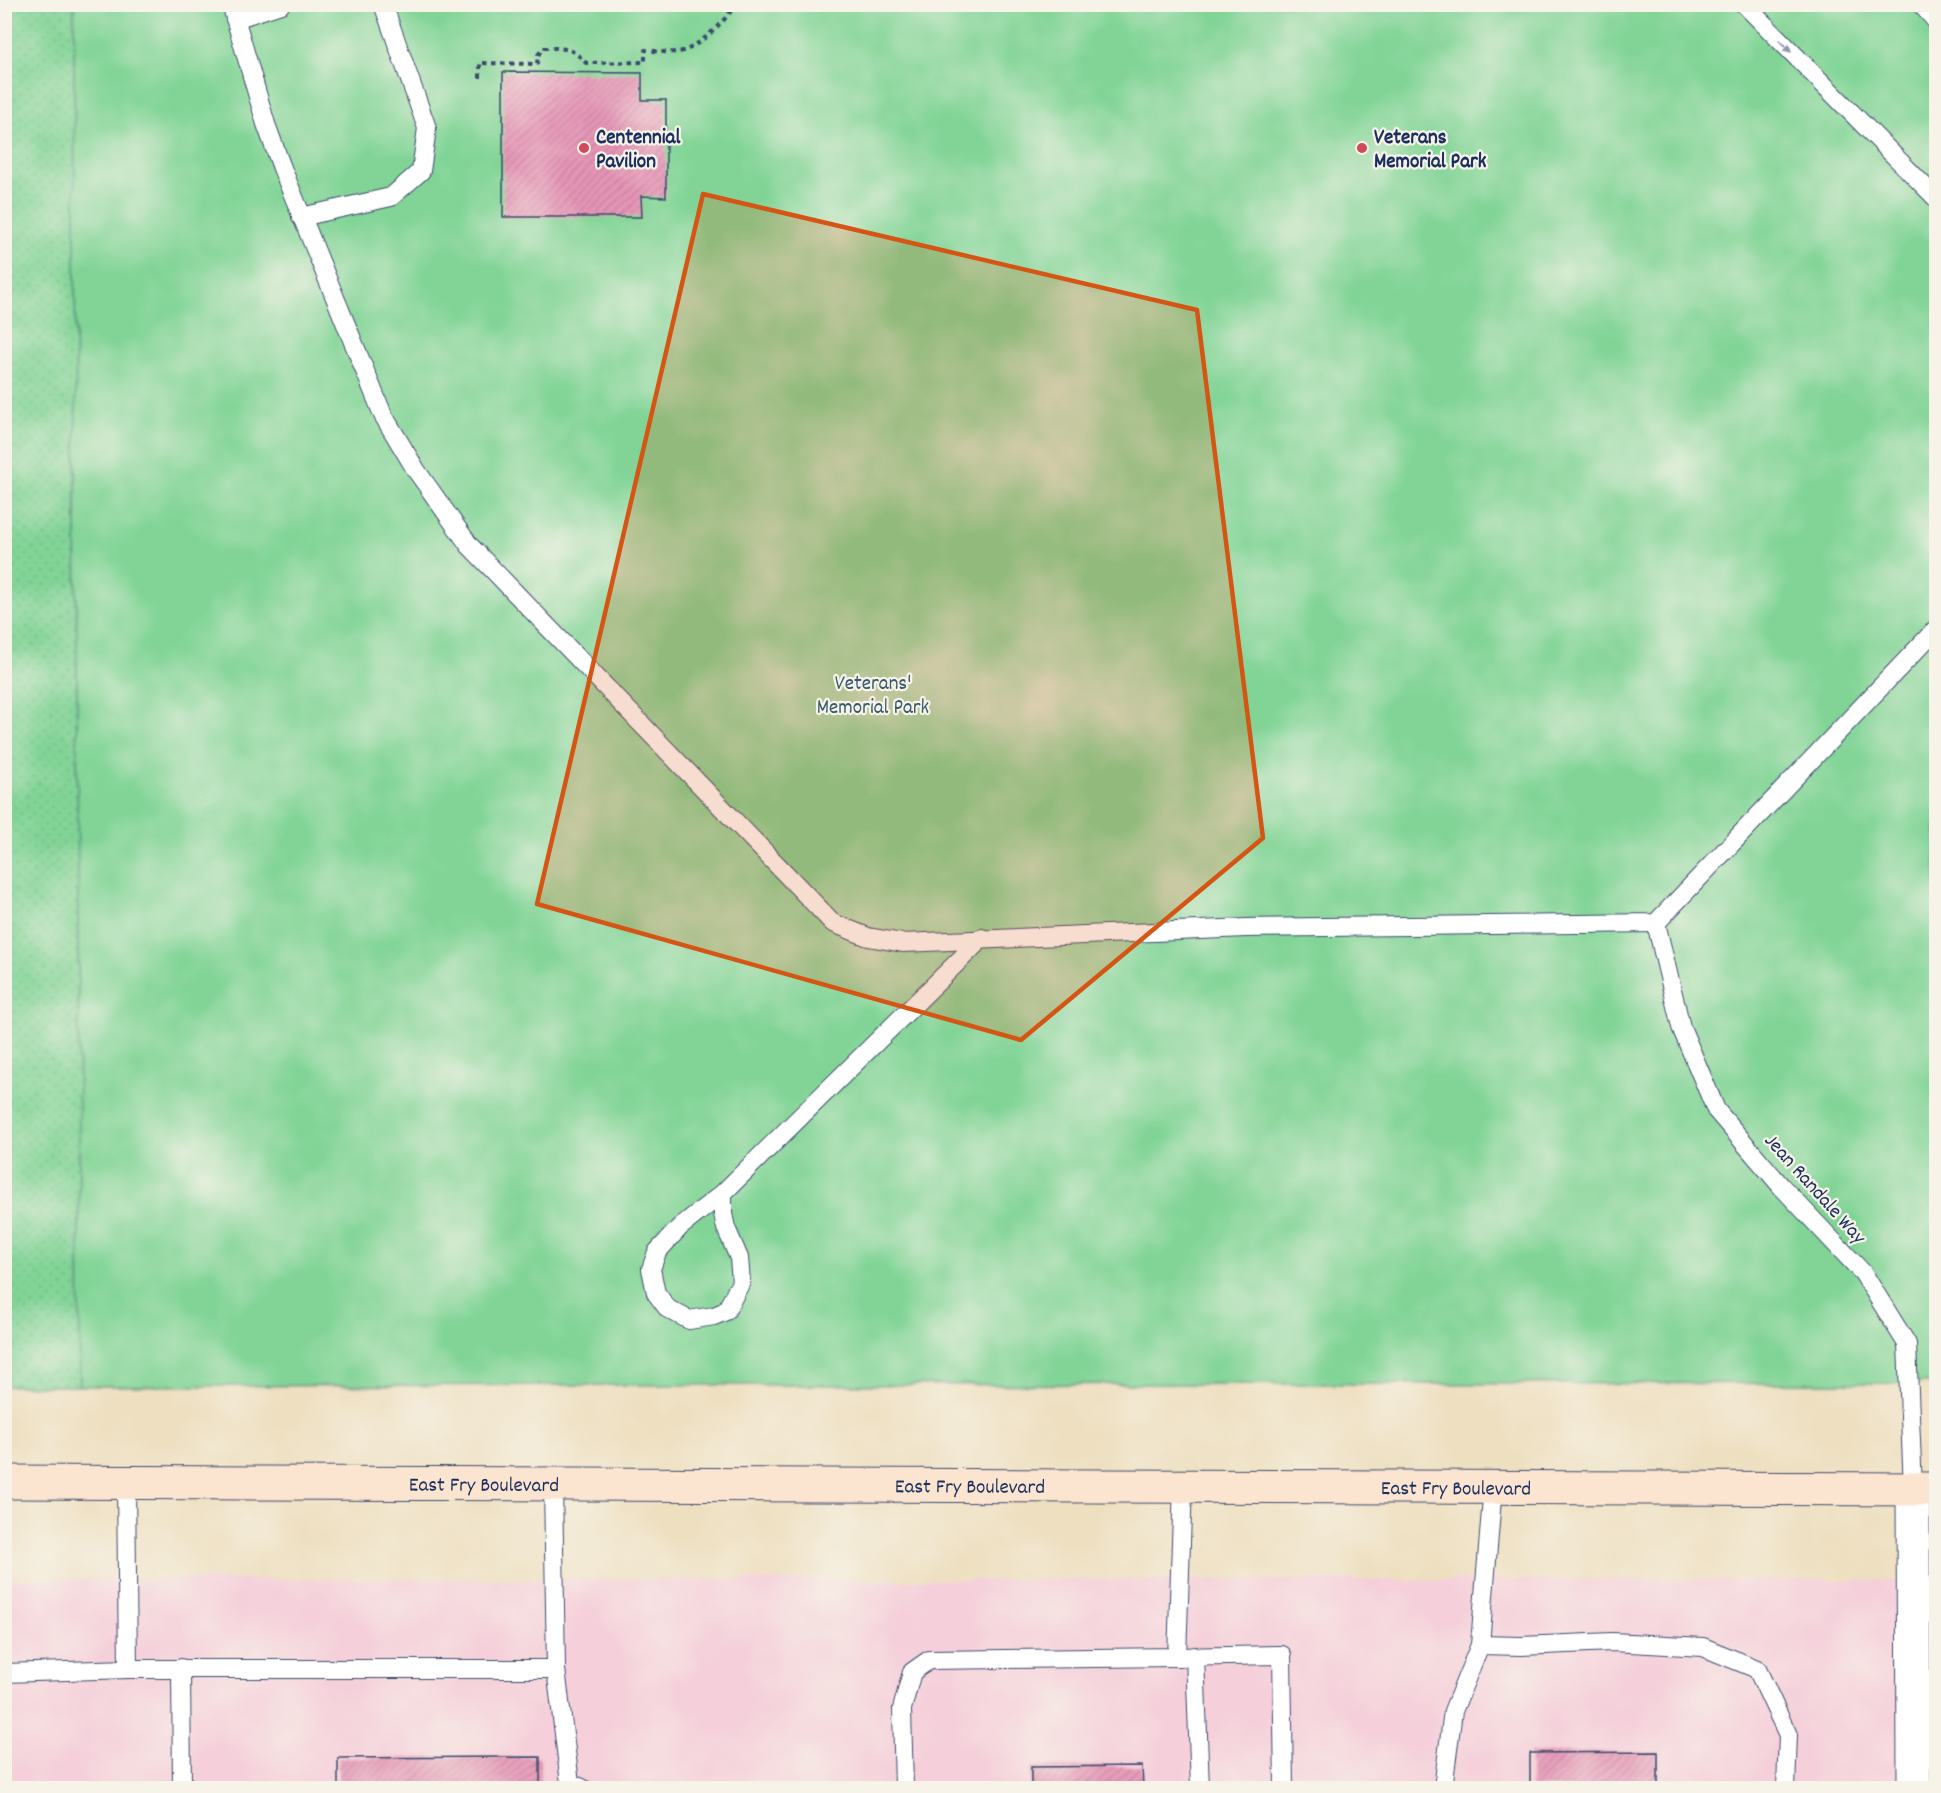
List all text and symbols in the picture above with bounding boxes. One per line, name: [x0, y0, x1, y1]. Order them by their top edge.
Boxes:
one-way arrow: [1778, 39, 1793, 53]
place label: Centennial Pavilion: [596, 124, 681, 178]
place label: Veterans Memorial Park: [1374, 124, 1487, 178]
marker: Centennial Pavilion: [577, 141, 591, 155]
marker: Veterans Memorial Park: [1355, 141, 1369, 155]
park label: Veterans' Memorial Park: [817, 670, 929, 724]
street label: Jean Randale Way: [1756, 1128, 1872, 1252]
street label: East Fry Boulevard: [409, 1471, 559, 1502]
street label: East Fry Boulevard: [895, 1473, 1045, 1504]
street label: East Fry Boulevard: [1381, 1475, 1531, 1506]

